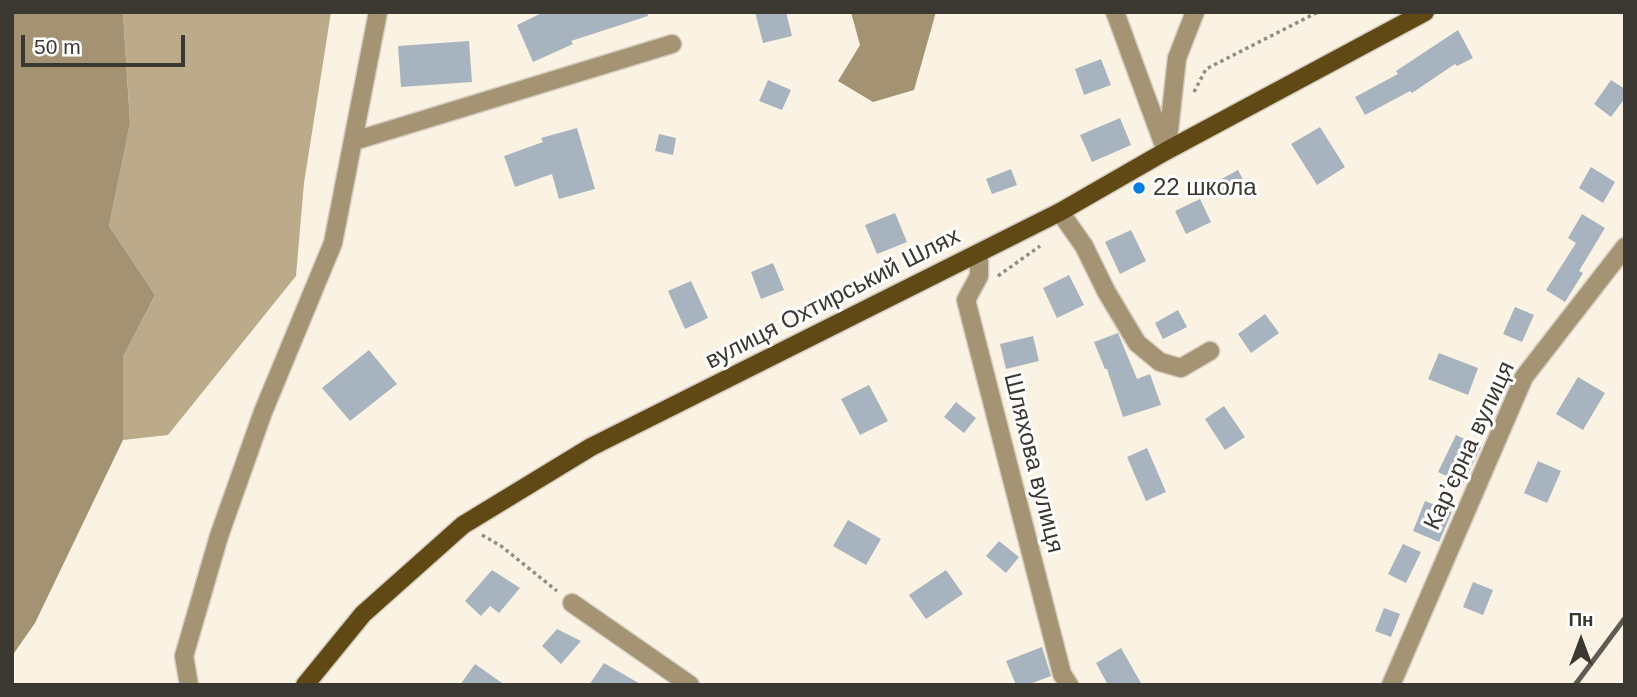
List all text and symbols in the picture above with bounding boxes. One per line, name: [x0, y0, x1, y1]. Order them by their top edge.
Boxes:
scale bar: [24, 21, 189, 65]
text: 50 m: [34, 35, 81, 58]
place label: 22 школа: [1153, 174, 1257, 202]
marker: 22 школа: [1131, 180, 1147, 196]
street label: вулиця Охтирський Шлях: [701, 222, 965, 376]
street label: Карʼєрна вулиця: [1418, 357, 1522, 535]
street label: Шляхова вулиця: [997, 370, 1069, 556]
north arrow: [1546, 606, 1616, 676]
text: Пн: [1568, 609, 1594, 630]

